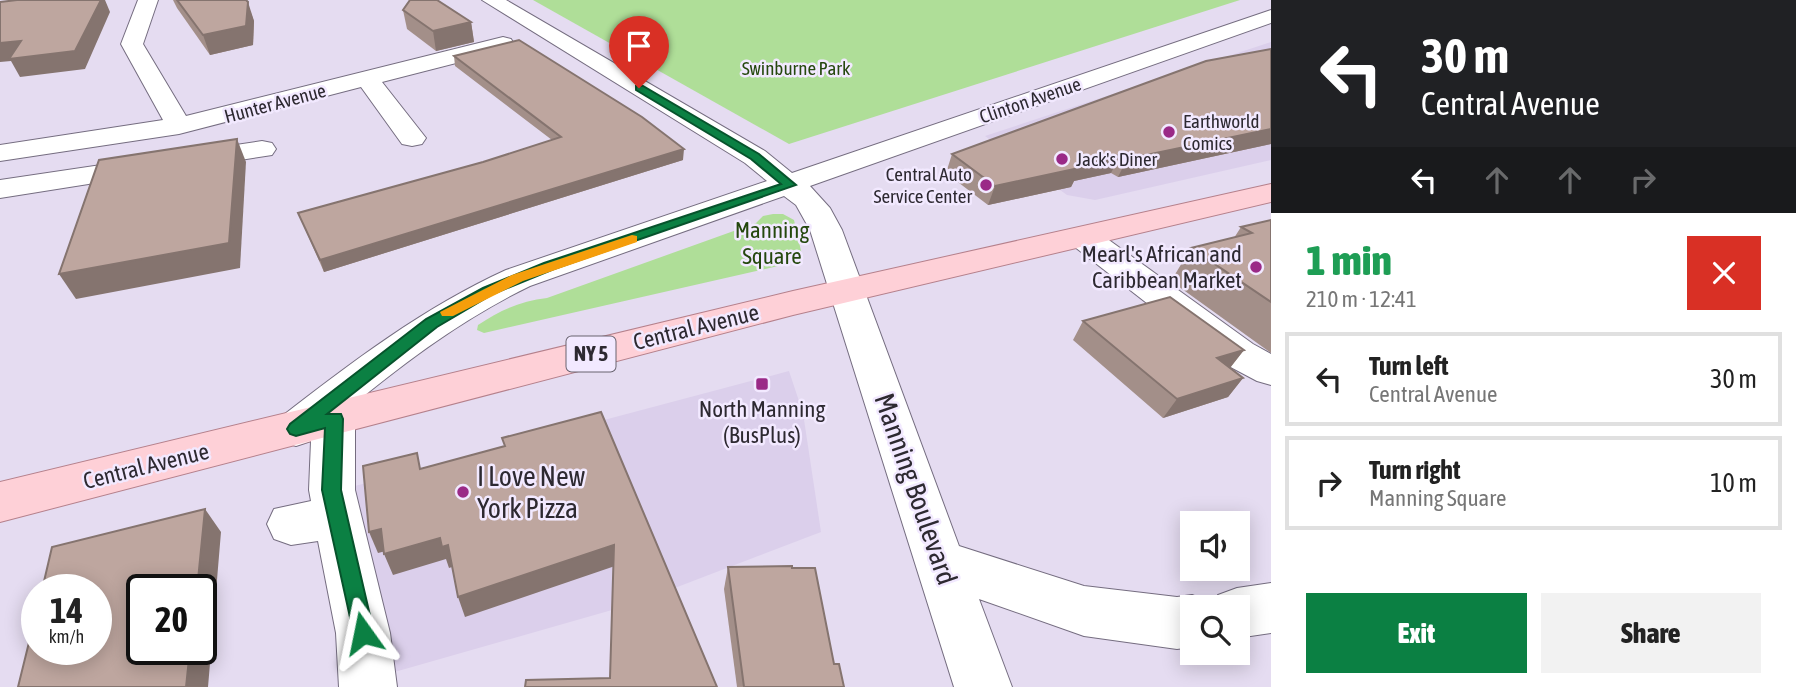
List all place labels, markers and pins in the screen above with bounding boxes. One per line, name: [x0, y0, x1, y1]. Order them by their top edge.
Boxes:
pin: [609, 16, 669, 88]
place label: Earthworld Comics: [1183, 110, 1260, 154]
marker: Earthworld Comics: [1161, 124, 1177, 140]
place label: Jack's Diner: [1076, 148, 1158, 170]
marker: Jack's Diner: [1054, 151, 1070, 167]
place label: Central Auto Service Center: [873, 163, 972, 207]
marker: Central Auto Service Center: [978, 177, 994, 193]
place label: Mearl's African and Caribbean Market: [1082, 241, 1242, 293]
marker: Mearl's African and Caribbean Market: [1248, 259, 1264, 275]
marker: North Manning (BusPlus): [754, 376, 770, 392]
place label: North Manning (BusPlus): [699, 396, 825, 448]
place label: I Love New York Pizza: [477, 460, 585, 524]
marker: I Love New York Pizza: [455, 484, 471, 500]

